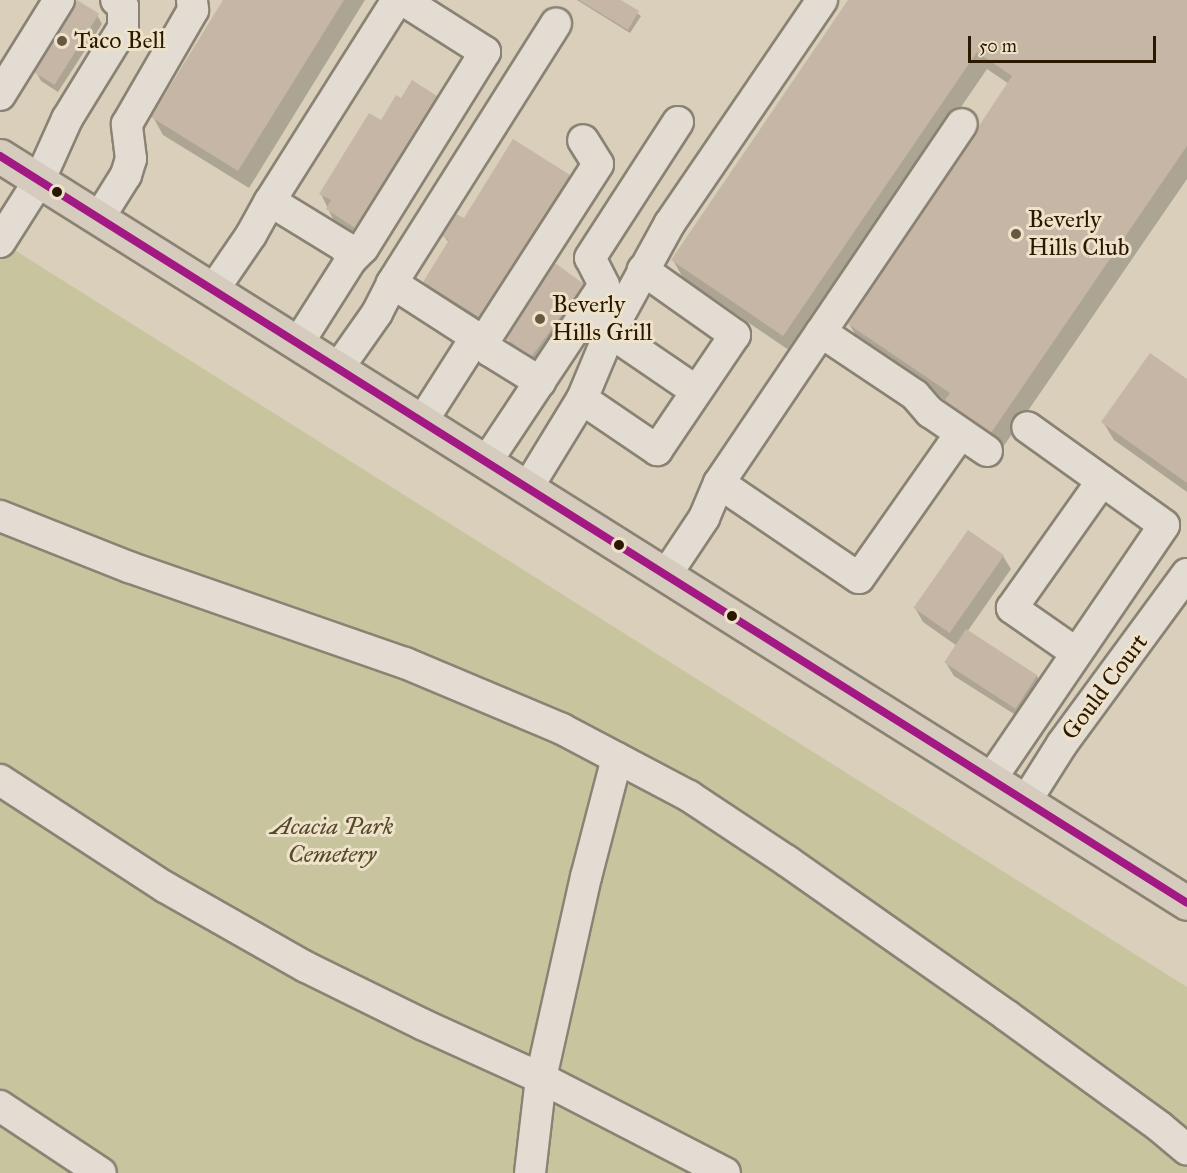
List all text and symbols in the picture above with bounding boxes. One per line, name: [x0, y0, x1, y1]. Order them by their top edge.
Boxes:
scale bar: [971, 24, 1158, 62]
place label: Taco Bell: [74, 27, 166, 55]
marker: Taco Bell: [55, 34, 69, 48]
text: 50 m: [979, 35, 1017, 57]
unlabelled marker: [51, 186, 63, 198]
place label: Beverly Hills Club: [1028, 206, 1129, 262]
marker: Beverly Hills Club: [1009, 227, 1023, 241]
place label: Beverly Hills Grill: [552, 291, 652, 347]
marker: Beverly Hills Grill: [533, 312, 547, 326]
unlabelled marker: [613, 539, 625, 551]
unlabelled marker: [726, 610, 738, 622]
street label: Gould Court: [1056, 628, 1154, 746]
park label: Acacia Park Cemetery: [271, 813, 393, 869]

